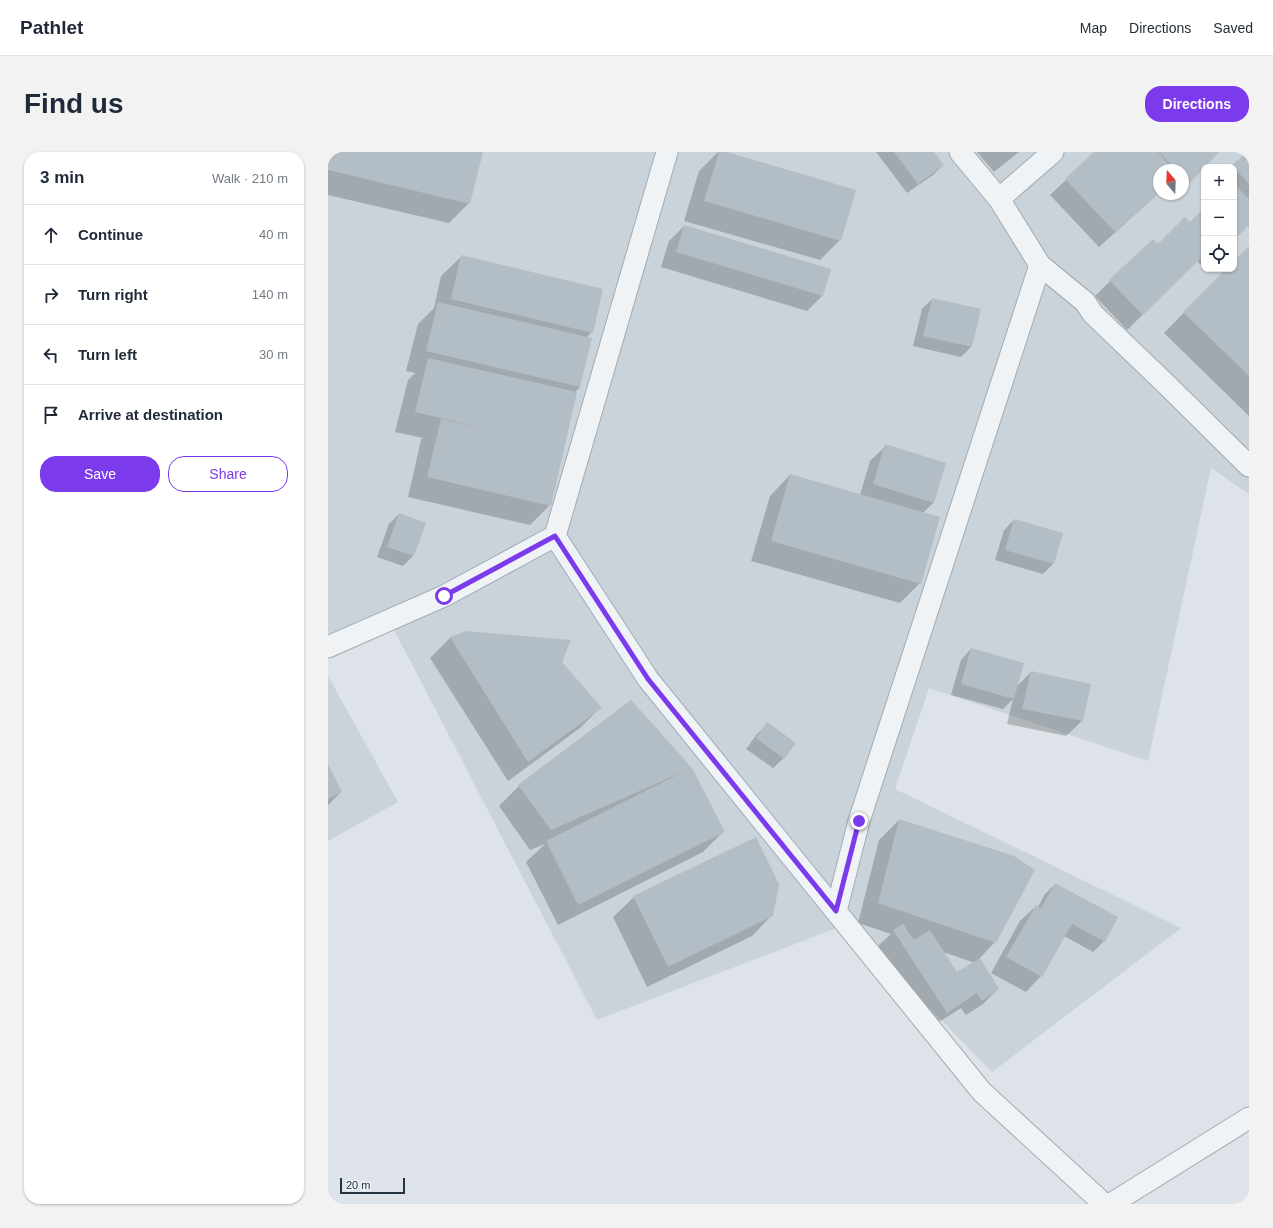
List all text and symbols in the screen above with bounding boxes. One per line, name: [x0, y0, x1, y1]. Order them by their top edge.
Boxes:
text: Pathlet: [20, 17, 83, 38]
text: Map: [1080, 20, 1107, 36]
text: Directions: [1129, 20, 1191, 36]
text: Saved: [1213, 20, 1253, 36]
button: Directions: [1145, 86, 1249, 122]
text: Find us: [24, 88, 124, 119]
north arrow: [1153, 164, 1189, 200]
map controls: [1201, 164, 1237, 272]
button: +: [1201, 164, 1237, 200]
text: 3 min: [40, 168, 84, 187]
text: Walk · 210 m: [212, 171, 288, 186]
button: −: [1201, 200, 1237, 236]
icon: ahead: [40, 224, 62, 246]
text: Continue: [78, 226, 143, 243]
text: 40 m: [259, 227, 288, 242]
button: locate: [1201, 236, 1237, 272]
icon: right: [40, 284, 62, 306]
text: Turn right: [78, 286, 148, 303]
text: 140 m: [252, 287, 288, 302]
icon: left: [40, 344, 62, 366]
text: Turn left: [78, 346, 137, 363]
text: 30 m: [259, 347, 288, 362]
icon: arrive: [40, 404, 62, 426]
text: Arrive at destination: [78, 406, 223, 423]
button: Save: [40, 456, 160, 492]
button: Share: [168, 456, 288, 492]
route start: [435, 587, 453, 605]
route end: [850, 812, 868, 830]
scale bar: [340, 1176, 405, 1195]
text: 20 m: [346, 1179, 370, 1191]

